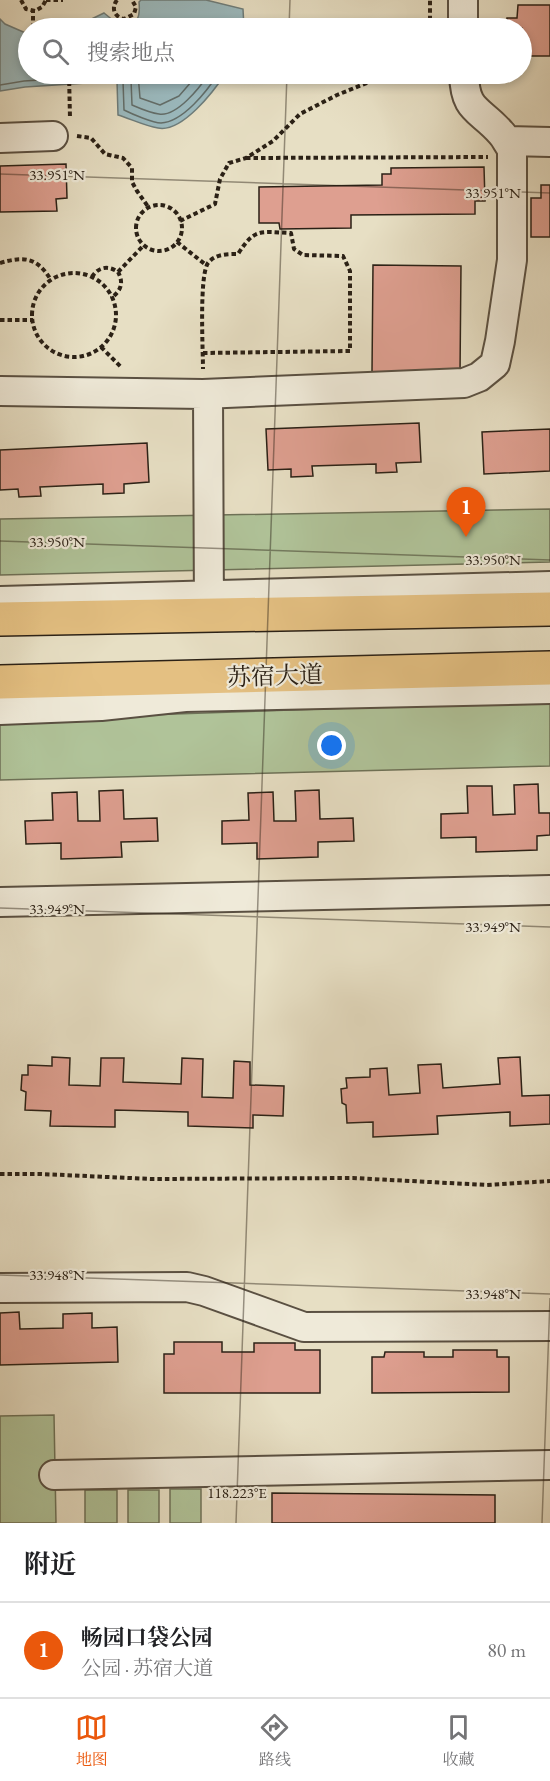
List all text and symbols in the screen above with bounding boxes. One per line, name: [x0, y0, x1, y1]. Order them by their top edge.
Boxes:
search box: [18, 18, 532, 84]
icon: search: [39, 35, 72, 68]
text: 搜索地点: [87, 38, 175, 67]
text: 33.951°N: [29, 165, 85, 184]
text: 33.951°N: [465, 183, 521, 202]
pin: 1: [446, 488, 486, 537]
text: 33.950°N: [29, 532, 85, 551]
text: 33.950°N: [465, 550, 521, 569]
street label: 苏宿大道: [226, 658, 323, 693]
your location: [317, 731, 346, 760]
text: 33.949°N: [29, 899, 85, 918]
text: 33.949°N: [465, 917, 521, 936]
text: 33.948°N: [29, 1265, 85, 1284]
text: 33.948°N: [465, 1284, 521, 1303]
text: 118.223°E: [207, 1483, 267, 1502]
text: 附近: [24, 1547, 76, 1581]
text: 畅园口袋公园: [81, 1623, 213, 1652]
text: 1: [38, 1637, 49, 1663]
text: 80 m: [487, 1637, 526, 1663]
text: 公园 · 苏宿大道: [81, 1655, 213, 1681]
tab: 地图: [75, 1711, 108, 1770]
tab: 路线: [258, 1711, 291, 1770]
tab: 收藏: [442, 1711, 475, 1770]

